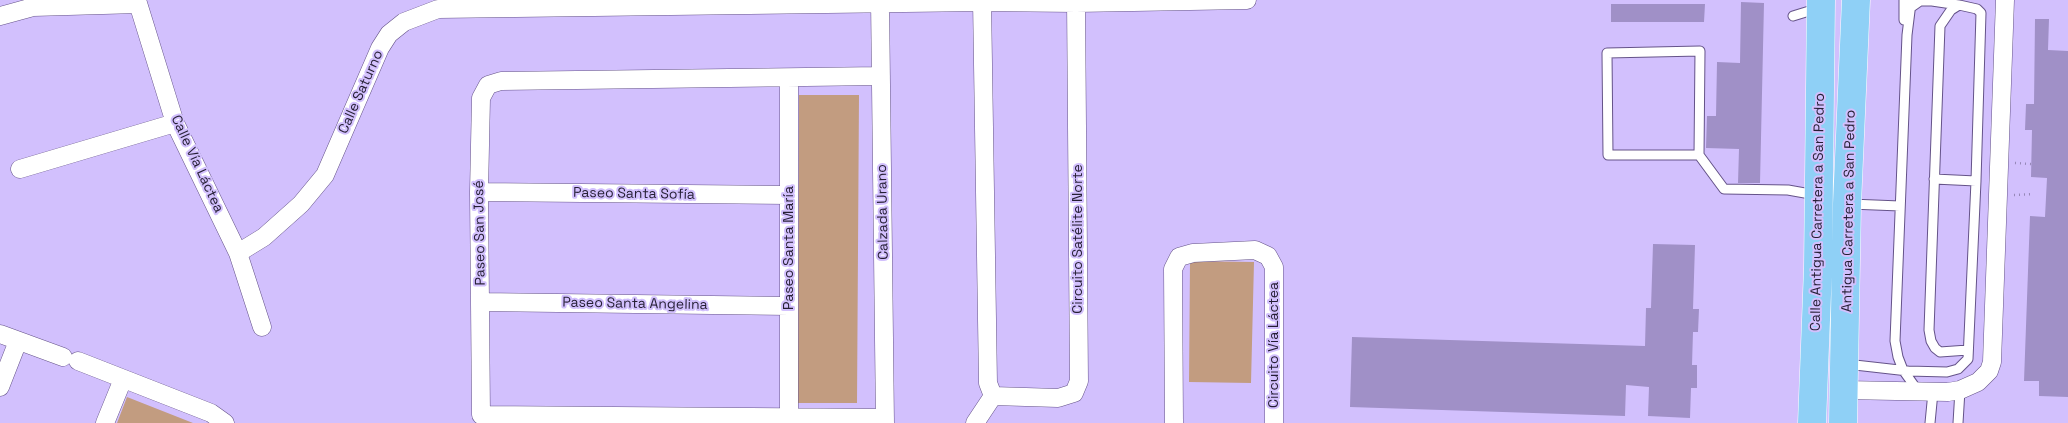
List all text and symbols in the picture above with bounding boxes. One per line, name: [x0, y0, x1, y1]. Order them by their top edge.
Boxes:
street label: Calle Saturno: [335, 48, 387, 136]
street label: Calle Antigua Carretera a San Pedro: [1808, 93, 1828, 331]
street label: Antigua Carretera a San Pedro: [1839, 110, 1859, 312]
street label: Calle Vía Láctea: [167, 113, 227, 215]
street label: Calzada Urano: [874, 164, 892, 260]
street label: Circuito Satélite Norte: [1070, 164, 1086, 314]
street label: Paseo San José: [471, 180, 489, 286]
street label: Paseo Santa Sofía: [573, 185, 695, 203]
street label: Paseo Santa María: [781, 186, 797, 310]
street label: Circuito Vía Láctea: [1266, 282, 1282, 408]
street label: Paseo Santa Angelina: [562, 294, 708, 314]

